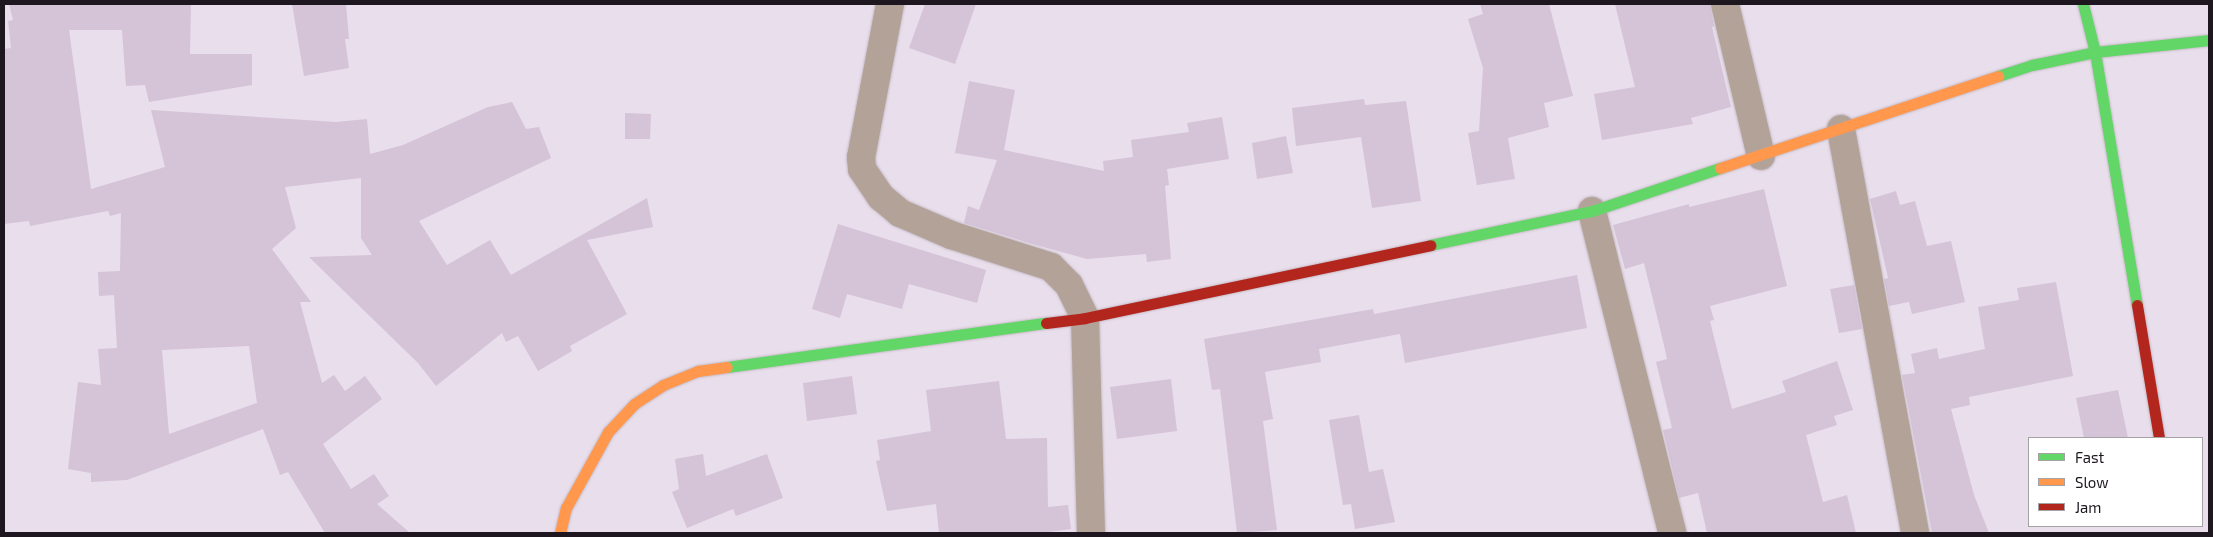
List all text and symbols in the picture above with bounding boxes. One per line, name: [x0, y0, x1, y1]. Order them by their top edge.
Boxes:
legend: [2028, 437, 2203, 527]
text: Fast: [2075, 448, 2104, 466]
text: Slow: [2075, 473, 2109, 491]
text: Jam: [2075, 498, 2101, 516]

